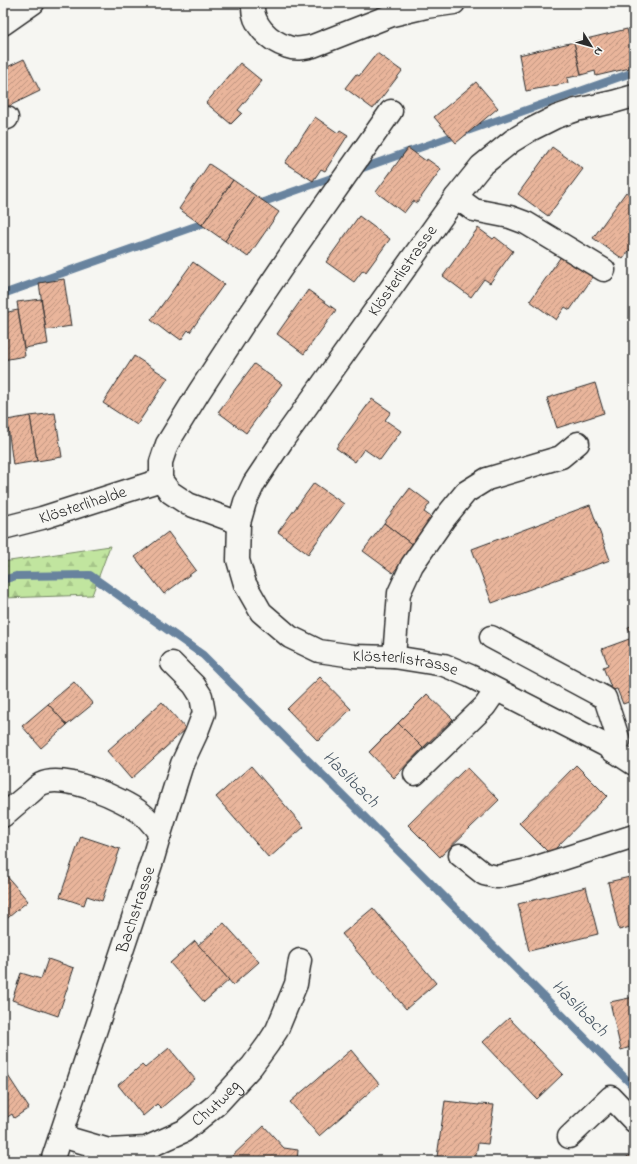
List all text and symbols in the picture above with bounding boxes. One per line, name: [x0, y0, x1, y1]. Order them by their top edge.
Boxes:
north arrow: [571, 26, 611, 66]
text: N: [590, 44, 607, 59]
street label: Klösterlistrasse: [362, 220, 444, 322]
street label: Klösterlihalde: [36, 479, 130, 531]
street label: Klösterlistrasse: [352, 643, 463, 682]
water label: Haslibach: [316, 746, 385, 815]
street label: Bachstrasse: [109, 863, 162, 957]
water label: Haslibach: [545, 975, 614, 1044]
street label: Chutweg: [186, 1074, 248, 1133]

